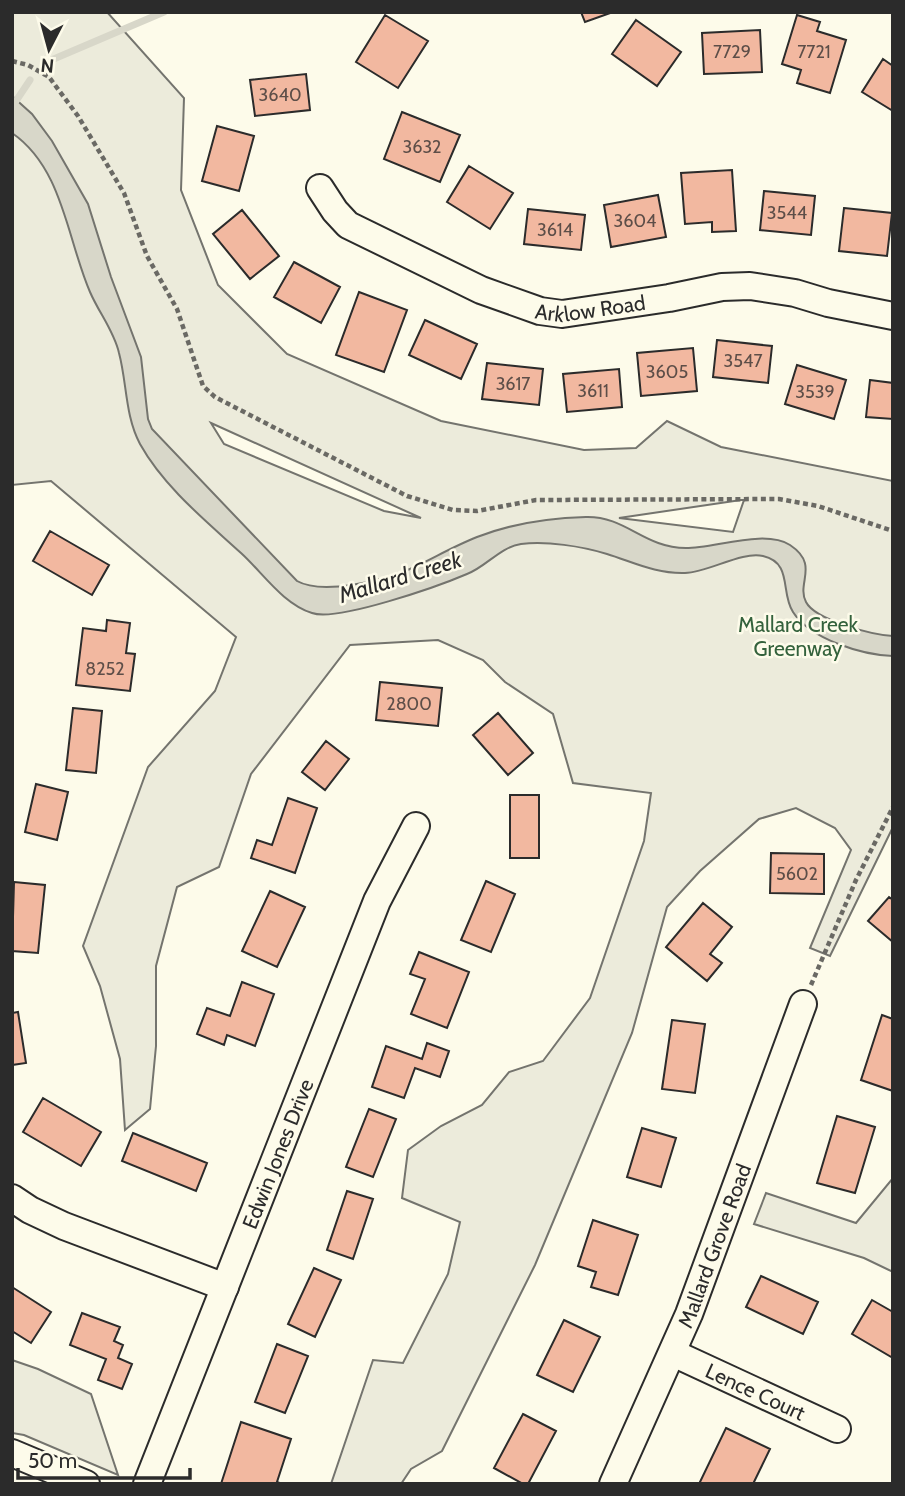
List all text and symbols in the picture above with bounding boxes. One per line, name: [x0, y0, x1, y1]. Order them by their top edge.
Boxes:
north arrow: [14, 14, 84, 84]
house number: 7729: [713, 41, 751, 63]
house number: 7721: [797, 41, 831, 63]
text: N: [39, 53, 55, 78]
house number: 3640: [259, 84, 301, 106]
house number: 3632: [402, 136, 442, 158]
house number: 3544: [767, 202, 807, 224]
house number: 3604: [614, 210, 656, 232]
house number: 3614: [537, 219, 573, 241]
street label: Arklow Road: [534, 289, 647, 327]
house number: 3547: [724, 350, 762, 372]
house number: 3605: [646, 361, 688, 383]
house number: 3617: [496, 373, 530, 395]
house number: 3611: [577, 380, 609, 402]
house number: 3539: [795, 381, 835, 403]
water label: Mallard Creek: [334, 545, 466, 609]
park label: Mallard Creek Greenway: [738, 612, 858, 661]
house number: 8252: [85, 658, 125, 680]
house number: 2800: [386, 693, 432, 715]
house number: 5602: [776, 863, 818, 885]
street label: Edwin Jones Drive: [237, 1075, 318, 1232]
street label: Mallard Grove Road: [672, 1160, 756, 1332]
street label: Lence Court: [702, 1357, 809, 1425]
scale bar: [18, 1436, 189, 1480]
text: 50 m: [28, 1448, 77, 1473]

